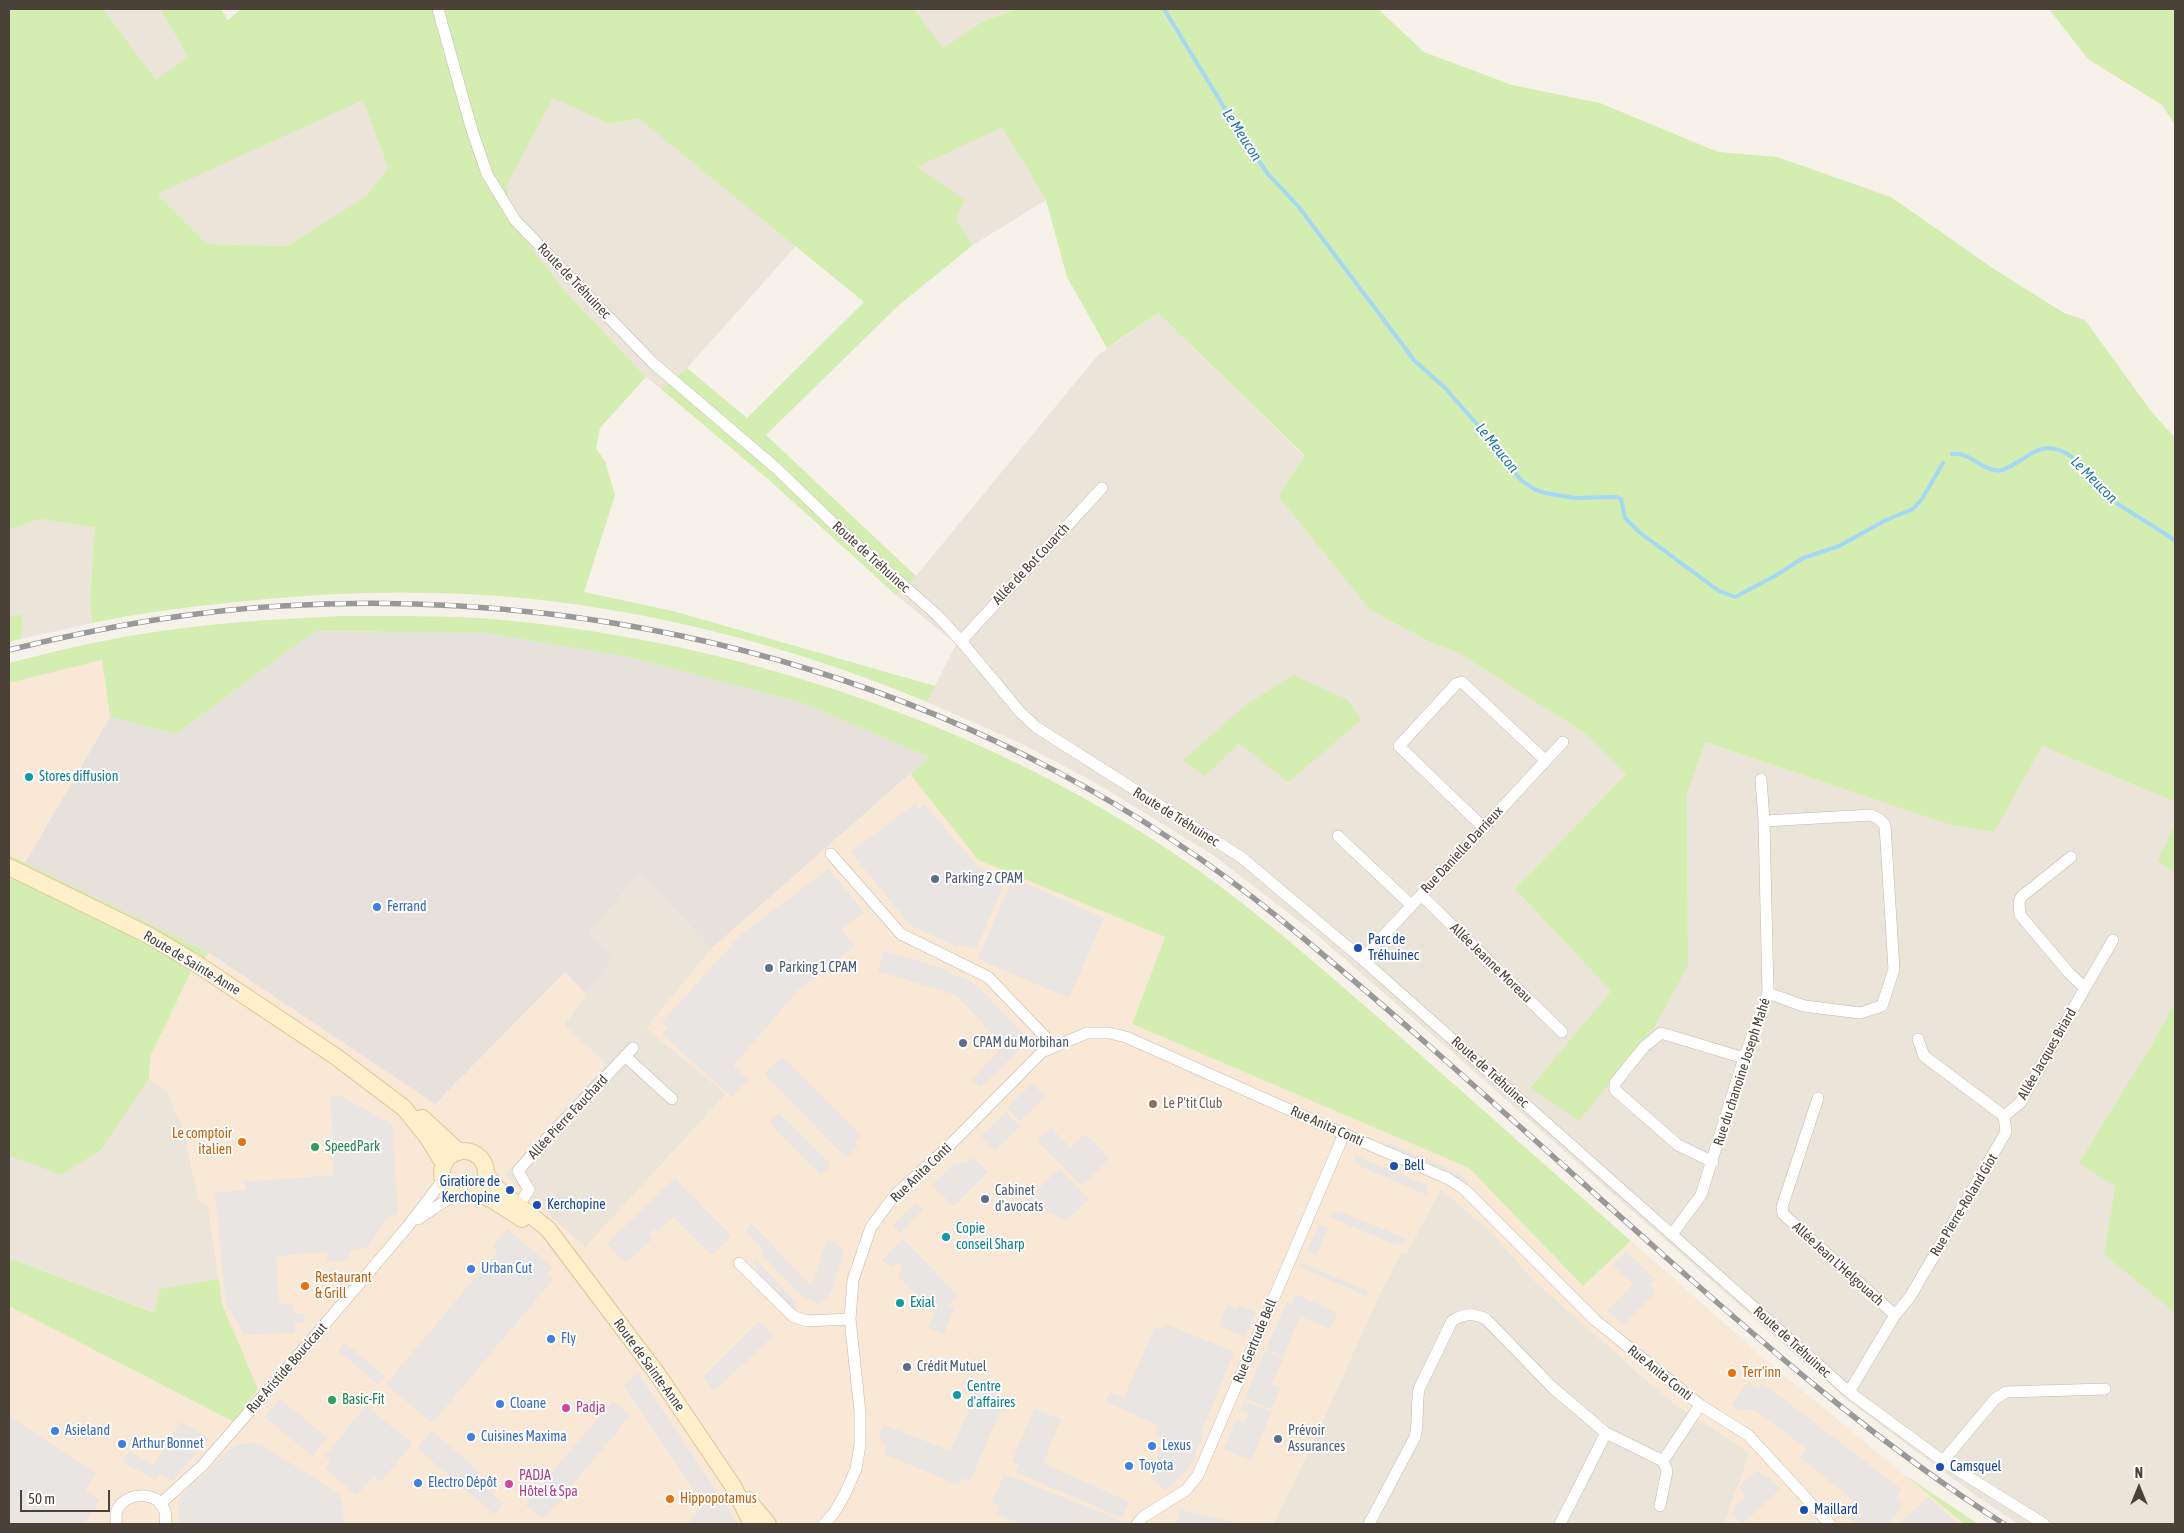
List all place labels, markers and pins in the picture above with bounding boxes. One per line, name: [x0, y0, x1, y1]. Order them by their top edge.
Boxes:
place label: Stores diffusion: [39, 769, 118, 785]
marker: Stores diffusion: [23, 771, 35, 783]
place label: Parking 2 CPAM: [945, 871, 1023, 887]
marker: Parking 2 CPAM: [929, 873, 941, 885]
place label: Ferrand: [387, 899, 427, 915]
marker: Ferrand: [371, 901, 383, 913]
place label: Parc de Tréhuinec: [1368, 932, 1419, 964]
marker: Parc de Tréhuinec: [1352, 942, 1364, 954]
place label: Parking 1 CPAM: [779, 960, 857, 976]
marker: Parking 1 CPAM: [763, 962, 775, 974]
place label: CPAM du Morbihan: [973, 1035, 1069, 1051]
marker: CPAM du Morbihan: [957, 1037, 969, 1049]
place label: Le P'tit Club: [1163, 1096, 1222, 1112]
marker: Le P'tit Club: [1147, 1098, 1159, 1110]
place label: Le comptoir italien: [172, 1126, 232, 1158]
marker: Le comptoir italien: [236, 1136, 248, 1148]
place label: SpeedPark: [325, 1139, 380, 1155]
marker: SpeedPark: [309, 1141, 321, 1153]
place label: Bell: [1404, 1158, 1424, 1174]
marker: Bell: [1388, 1160, 1400, 1172]
place label: Giratiore de Kerchopine: [440, 1174, 500, 1206]
place label: Cabinet d'avocats: [995, 1183, 1043, 1216]
marker: Giratiore de Kerchopine: [504, 1184, 516, 1196]
marker: Cabinet d'avocats: [979, 1193, 991, 1205]
place label: Kerchopine: [547, 1197, 606, 1213]
marker: Kerchopine: [531, 1199, 543, 1211]
place label: Copie conseil Sharp: [956, 1221, 1025, 1254]
marker: Copie conseil Sharp: [940, 1231, 952, 1243]
place label: Urban Cut: [481, 1261, 532, 1277]
marker: Urban Cut: [465, 1263, 477, 1275]
place label: Restaurant & Grill: [315, 1270, 372, 1302]
marker: Restaurant & Grill: [299, 1280, 311, 1292]
place label: Exial: [910, 1295, 935, 1311]
marker: Exial: [894, 1297, 906, 1309]
place label: Fly: [561, 1331, 576, 1347]
marker: Fly: [545, 1333, 557, 1345]
place label: Crédit Mutuel: [917, 1359, 987, 1375]
marker: Crédit Mutuel: [901, 1361, 913, 1373]
place label: Terr'inn: [1742, 1365, 1781, 1381]
marker: Terr'inn: [1726, 1367, 1738, 1379]
place label: Centre d'affaires: [967, 1379, 1015, 1411]
marker: Centre d'affaires: [951, 1389, 963, 1401]
place label: Basic-Fit: [342, 1392, 385, 1408]
marker: Basic-Fit: [326, 1394, 338, 1406]
place label: Cloane: [510, 1396, 546, 1412]
marker: Cloane: [494, 1398, 506, 1410]
place label: Padja: [576, 1400, 605, 1416]
marker: Padja: [560, 1402, 572, 1414]
place label: Asieland: [65, 1423, 110, 1439]
place label: Prévoir Assurances: [1288, 1423, 1345, 1455]
marker: Asieland: [49, 1425, 61, 1437]
place label: Cuisines Maxima: [481, 1429, 567, 1445]
marker: Cuisines Maxima: [465, 1431, 477, 1443]
marker: Prévoir Assurances: [1272, 1433, 1284, 1445]
place label: Arthur Bonnet: [132, 1436, 204, 1452]
marker: Arthur Bonnet: [116, 1438, 128, 1450]
place label: Lexus: [1162, 1438, 1191, 1454]
marker: Lexus: [1146, 1440, 1158, 1452]
place label: Toyota: [1139, 1458, 1173, 1474]
place label: Camsquel: [1950, 1459, 2001, 1475]
marker: Toyota: [1123, 1460, 1135, 1472]
marker: Camsquel: [1934, 1461, 1946, 1473]
place label: PADJA Hôtel & Spa: [519, 1468, 578, 1500]
place label: Electro Dépôt: [428, 1475, 497, 1491]
marker: Electro Dépôt: [412, 1477, 424, 1489]
marker: PADJA Hôtel & Spa: [503, 1478, 515, 1490]
place label: Hippopotamus: [680, 1491, 757, 1507]
marker: Hippopotamus: [664, 1493, 676, 1505]
place label: Maillard: [1814, 1502, 1858, 1518]
marker: Maillard: [1798, 1504, 1810, 1516]

